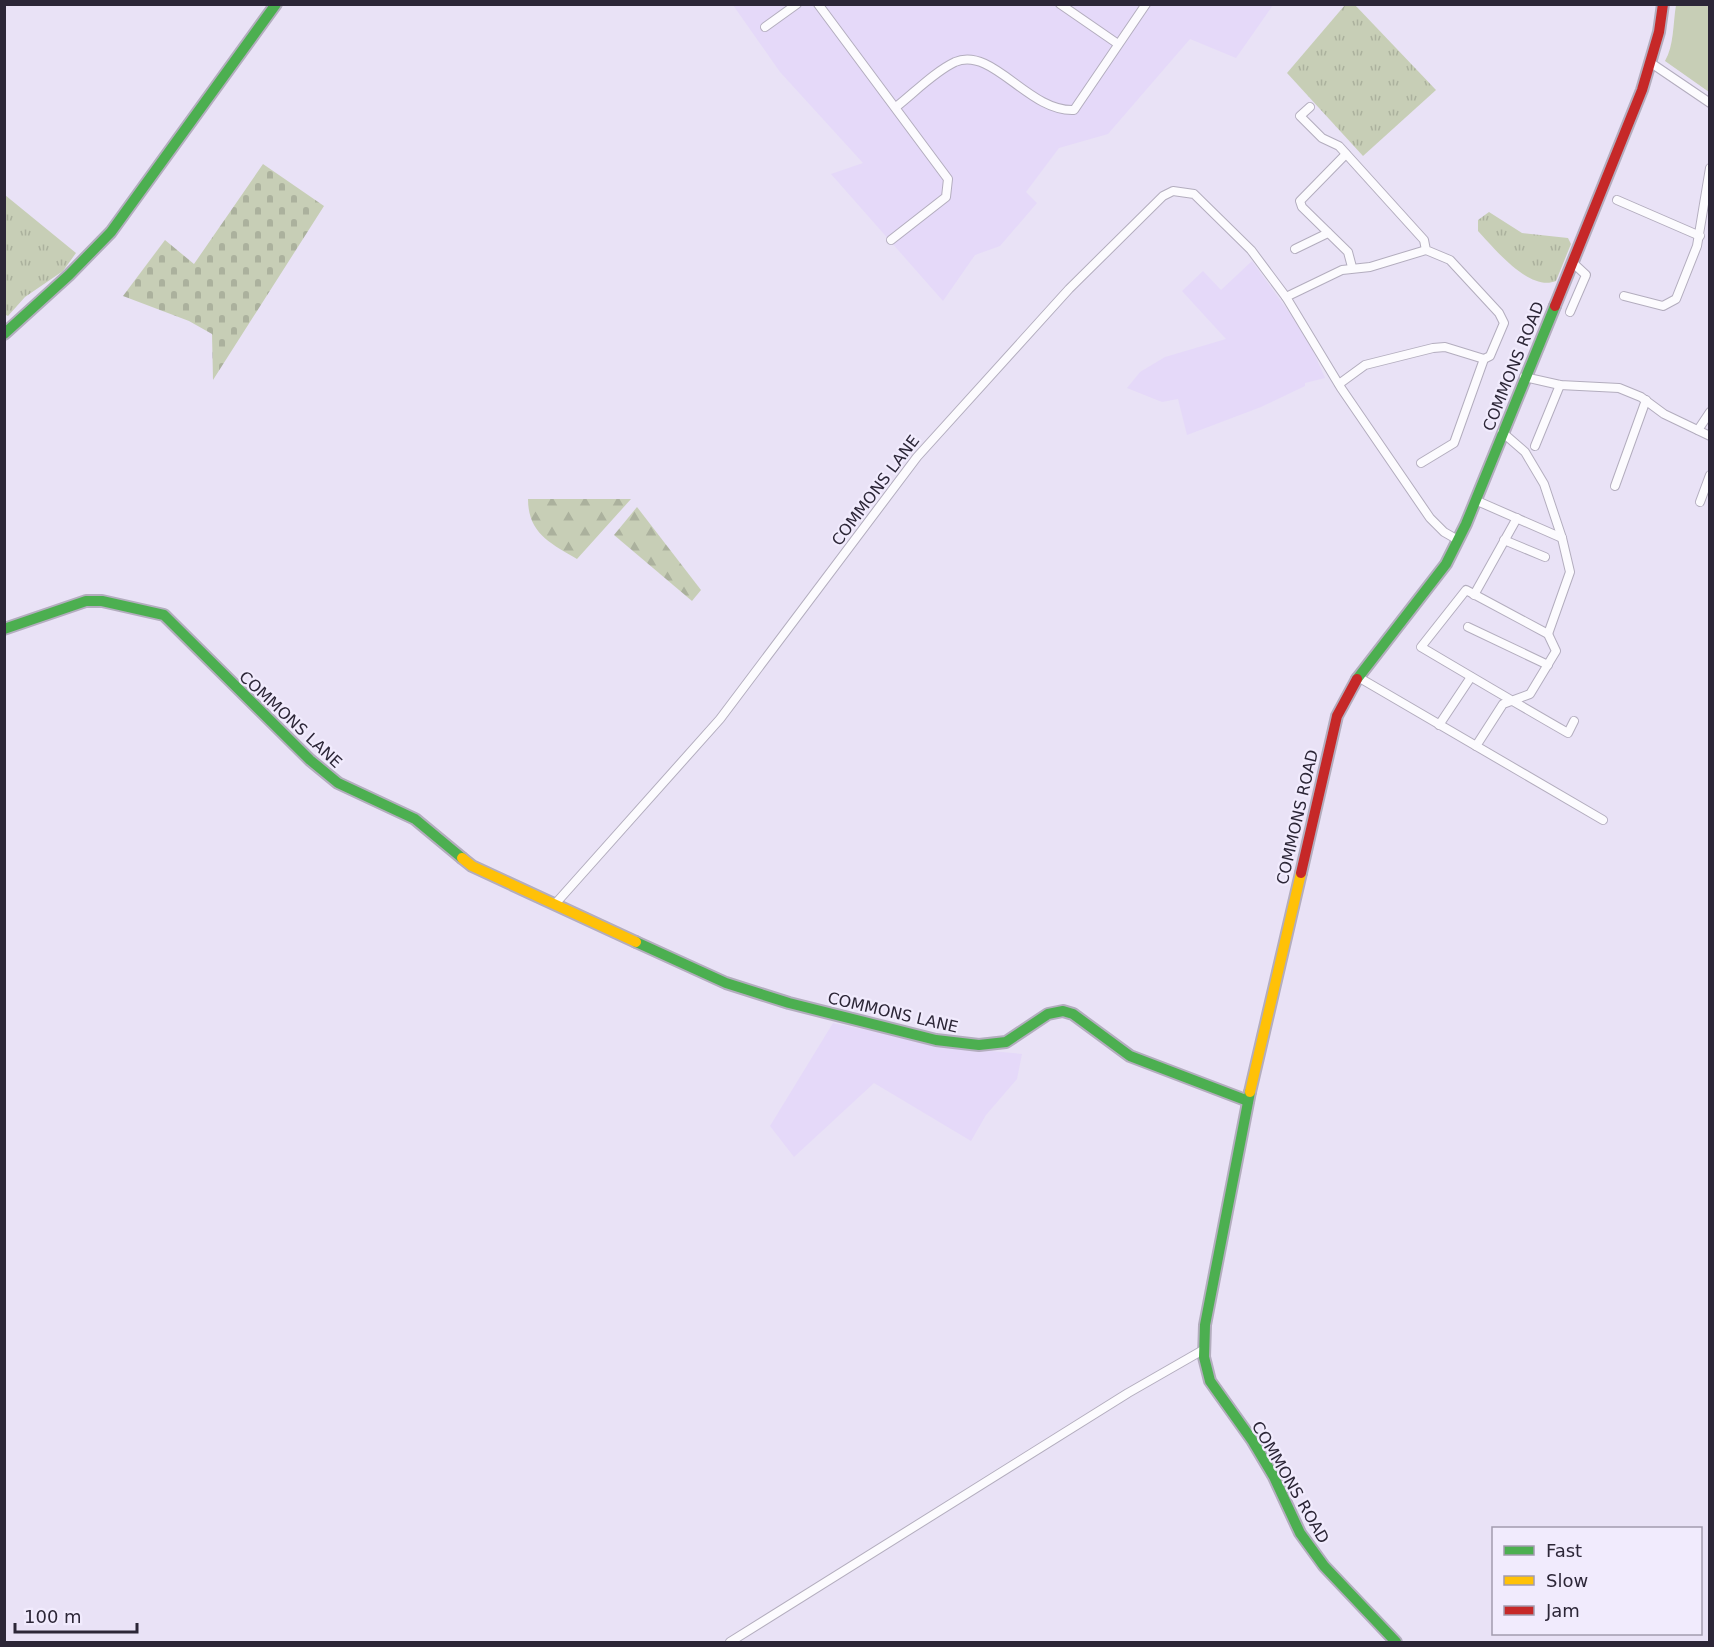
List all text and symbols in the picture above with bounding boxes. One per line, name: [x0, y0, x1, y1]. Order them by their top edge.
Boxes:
street label: COMMONS ROAD: [1479, 299, 1548, 434]
street label: COMMONS LANE: [828, 431, 923, 549]
street label: COMMONS LANE: [235, 667, 346, 772]
street label: COMMONS ROAD: [1273, 748, 1322, 886]
street label: COMMONS LANE: [826, 988, 960, 1037]
street label: COMMONS ROAD: [1248, 1418, 1333, 1547]
legend: [1492, 1527, 1702, 1635]
text: Fast: [1546, 1540, 1582, 1561]
text: Slow: [1546, 1570, 1588, 1591]
scale bar: [15, 1596, 136, 1634]
text: Jam: [1545, 1600, 1580, 1621]
text: 100 m: [24, 1606, 82, 1627]

